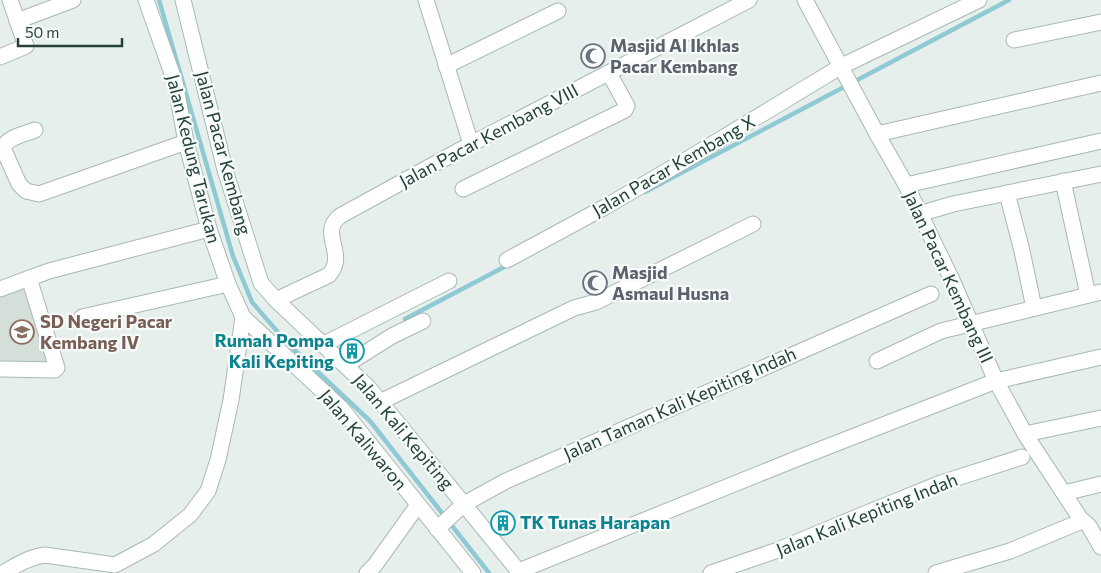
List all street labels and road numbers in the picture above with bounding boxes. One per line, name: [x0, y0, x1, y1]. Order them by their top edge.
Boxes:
street label: Jalan Pacar Kembang: [191, 68, 257, 237]
street label: Jalan Kedung Tarukan: [162, 72, 226, 246]
street label: Jalan Pacar Kembang VIII: [395, 79, 582, 192]
street label: Jalan Pacar Kembang X: [588, 109, 759, 221]
street label: Jalan Pacar Kembang III: [899, 187, 998, 366]
street label: Jalan Taman Kali Kepiting Indah: [560, 342, 799, 464]
street label: Jalan Kali Kepiting: [349, 369, 459, 494]
street label: Jalan Kaliwaron: [315, 385, 412, 494]
street label: Jalan Kali Kepiting Indah: [773, 468, 961, 561]

